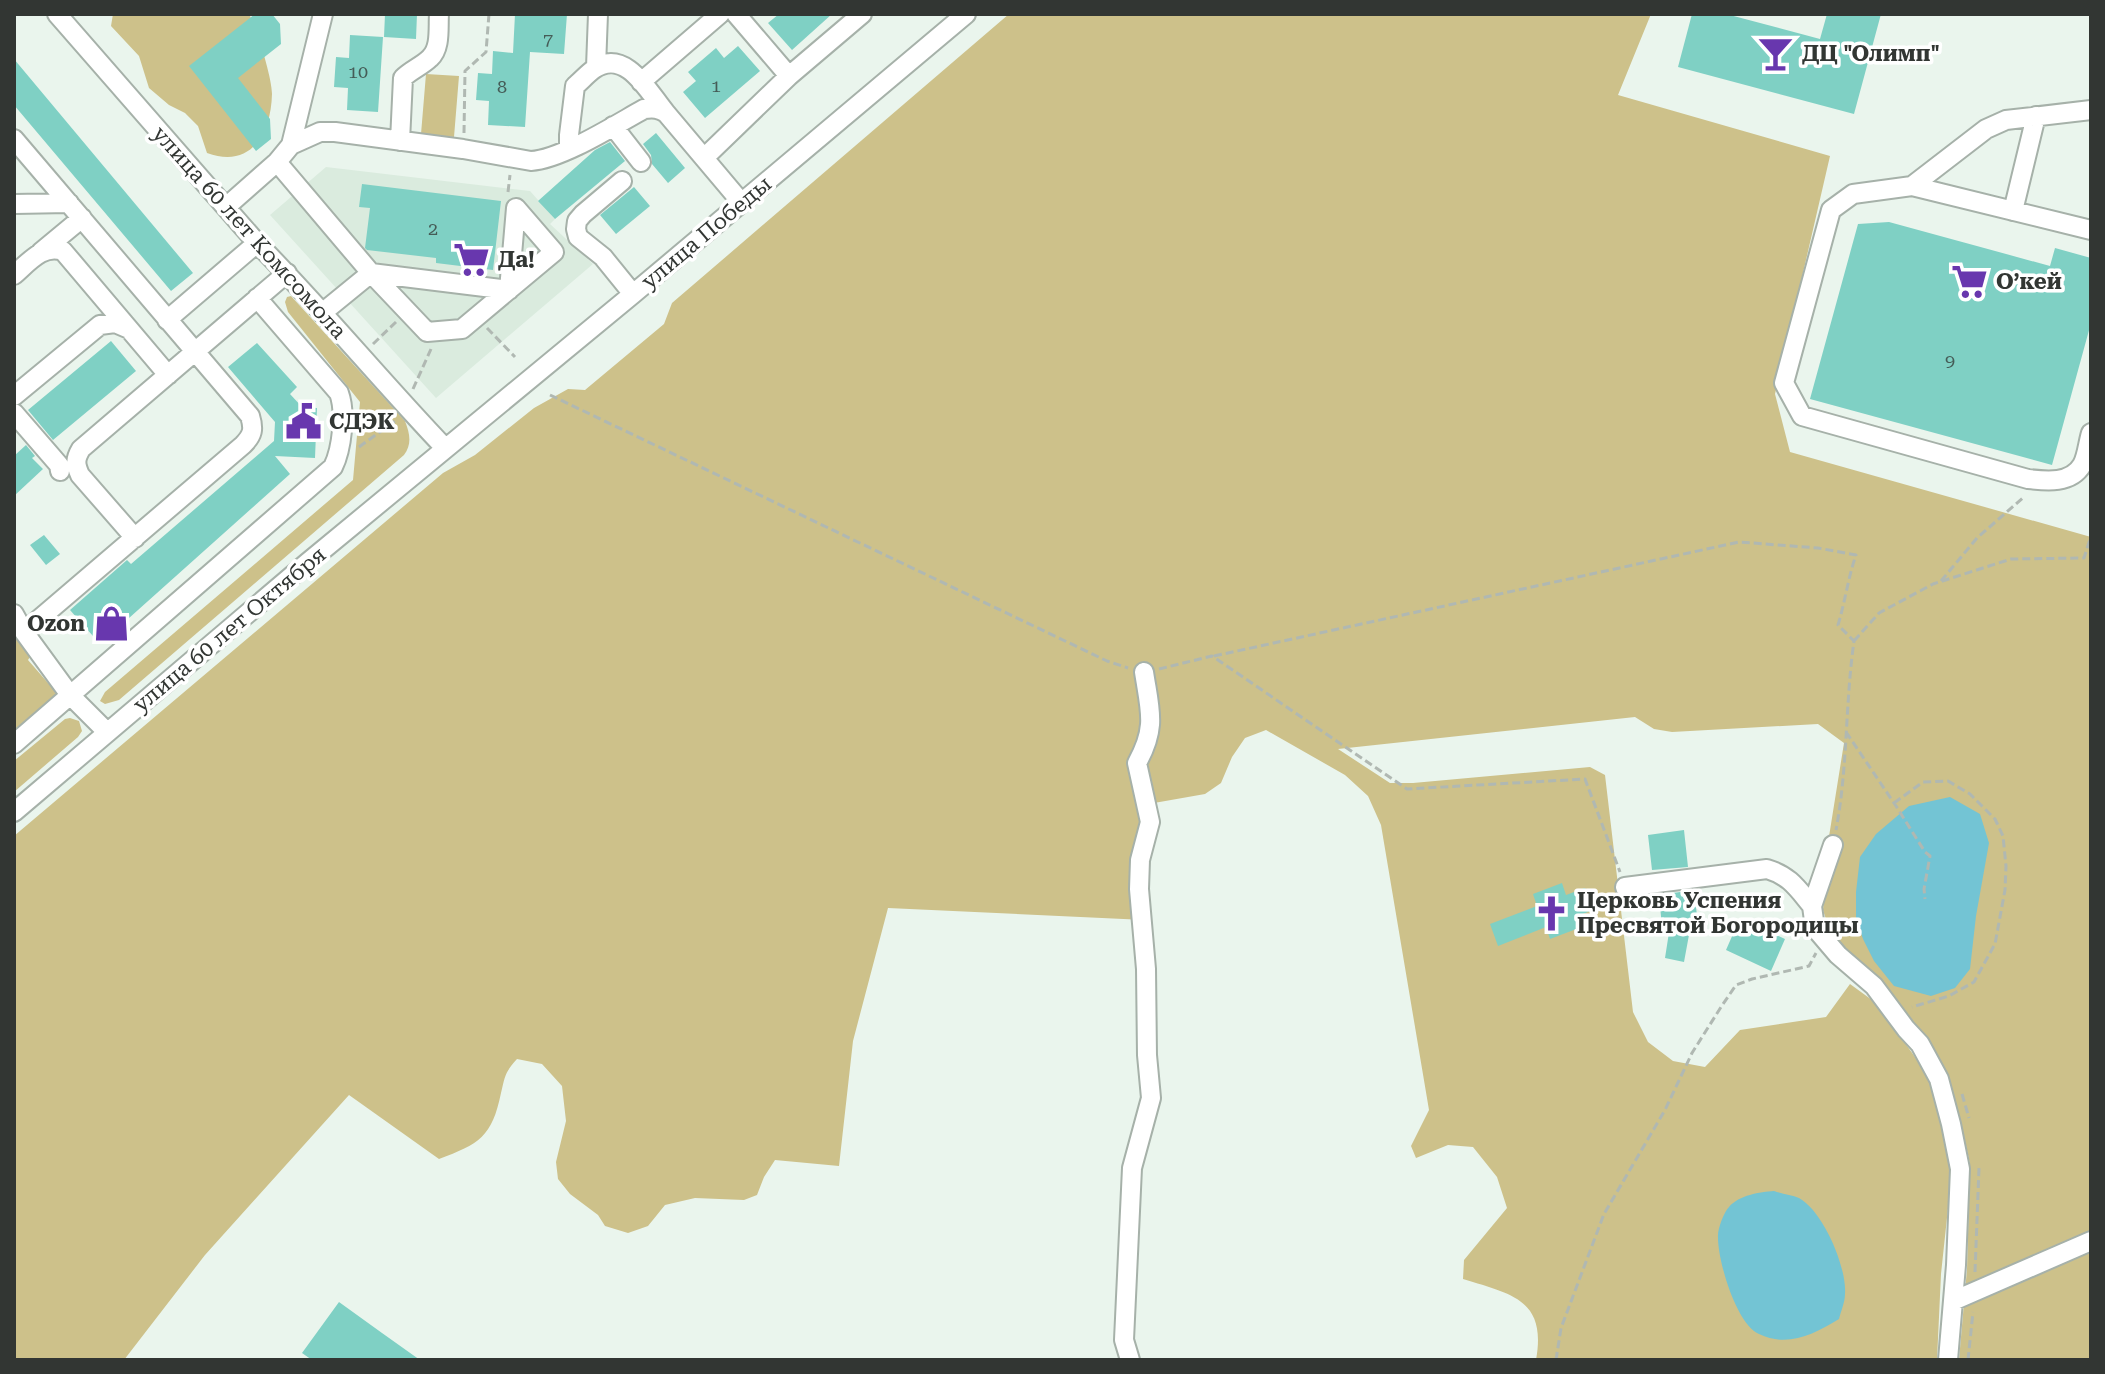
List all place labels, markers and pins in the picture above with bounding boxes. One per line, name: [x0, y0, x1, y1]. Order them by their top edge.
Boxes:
bar icon: ДЦ "Олимп": [1757, 34, 1795, 72]
place label: ДЦ "Олимп": [1802, 41, 1940, 66]
supermarket icon: Да!: [453, 240, 491, 278]
place label: Да!: [498, 247, 535, 272]
supermarket icon: О’кей: [1951, 262, 1989, 300]
place label: О’кей: [1996, 269, 2062, 294]
public building icon: СДЭК: [284, 402, 322, 440]
place label: СДЭК: [329, 409, 395, 434]
shop icon: Ozon: [92, 604, 130, 642]
place label: Ozon: [27, 611, 85, 636]
place label: Церковь Успения Пресвятой Богородицы: [1577, 888, 1859, 938]
church icon: Церковь Успения Пресвятой Богородицы: [1532, 894, 1570, 932]

